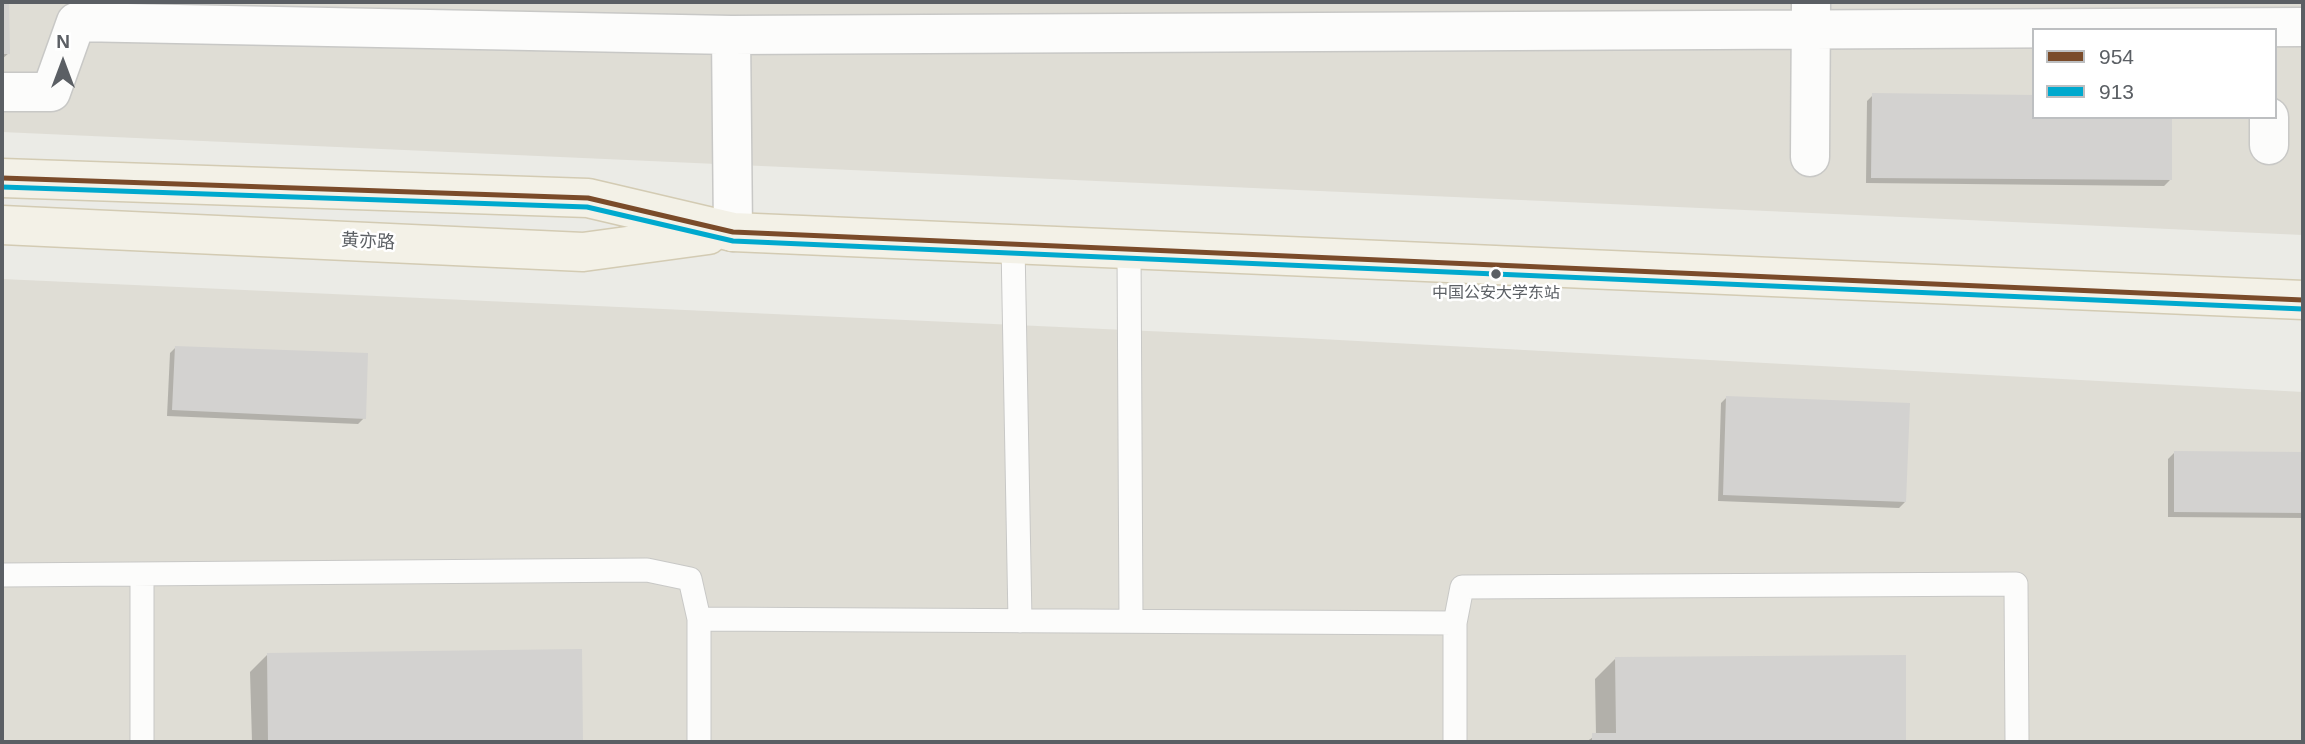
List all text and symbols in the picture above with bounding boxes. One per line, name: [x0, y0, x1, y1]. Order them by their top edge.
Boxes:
north arrow: [28, 28, 98, 98]
legend: [2032, 28, 2277, 119]
text: N: [56, 31, 70, 52]
text: 954: [2099, 45, 2134, 68]
text: 913: [2099, 80, 2134, 103]
street label: 黄亦路: [340, 230, 396, 254]
marker: 中国公安大学东站: [1489, 267, 1503, 281]
place label: 中国公安大学东站: [1432, 284, 1560, 304]

